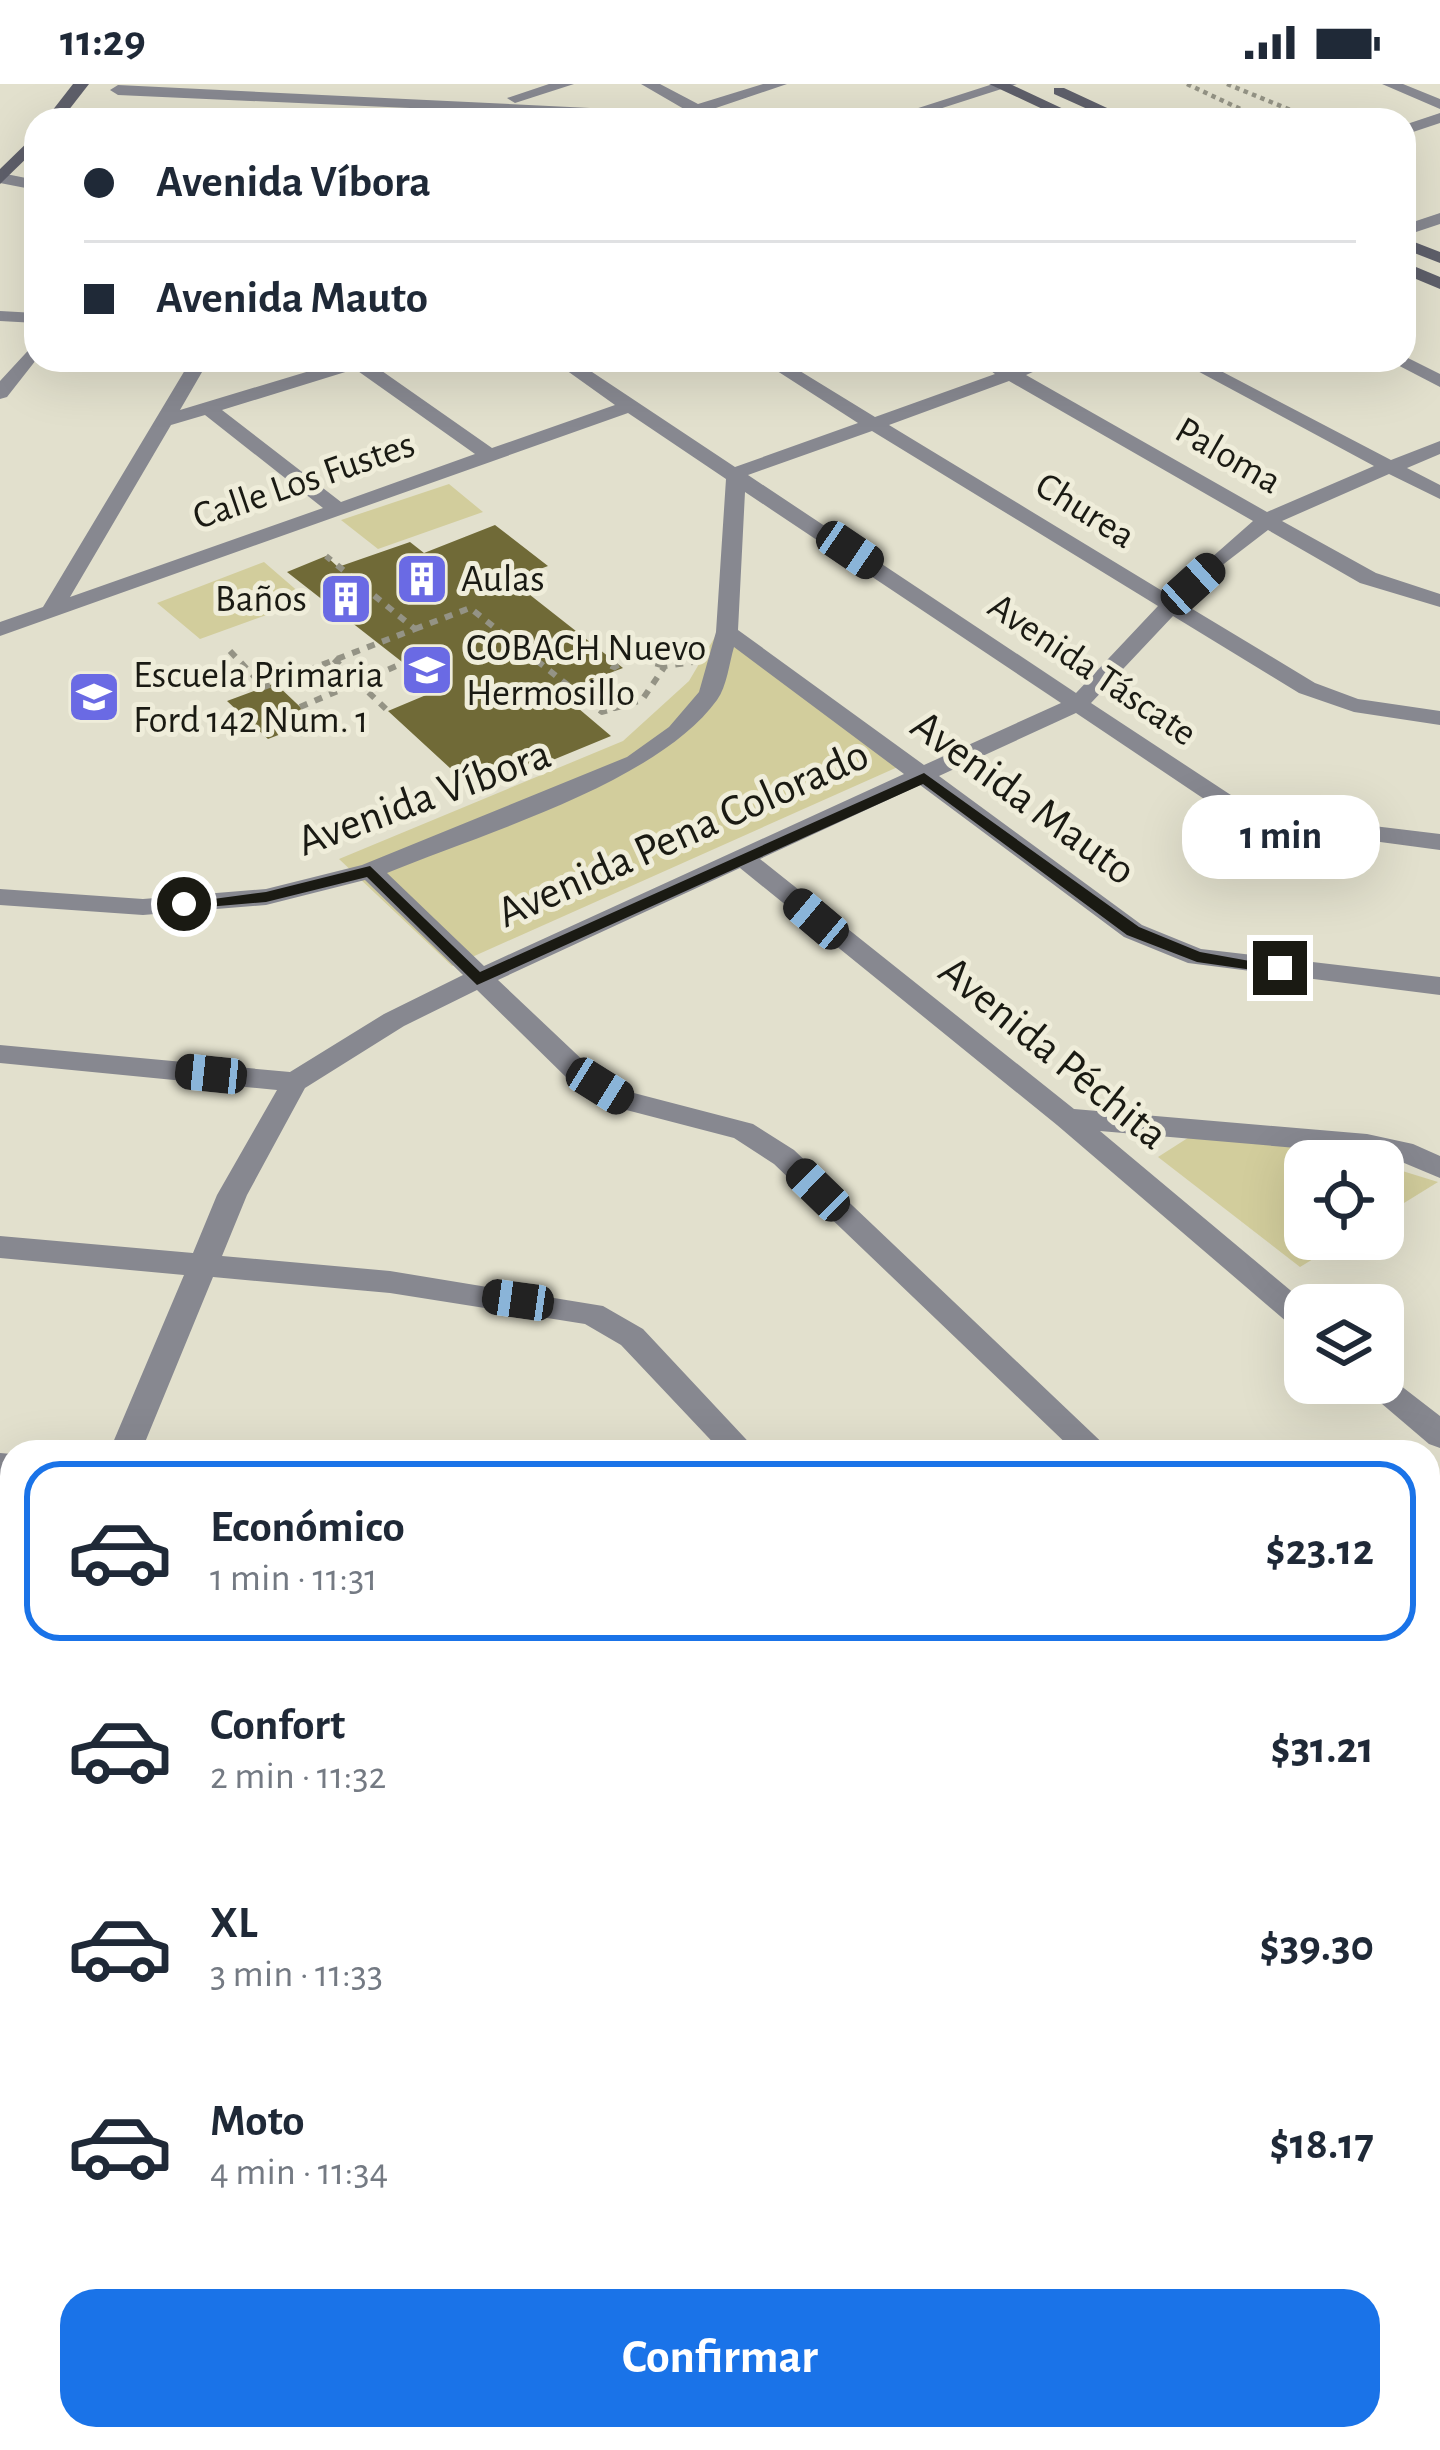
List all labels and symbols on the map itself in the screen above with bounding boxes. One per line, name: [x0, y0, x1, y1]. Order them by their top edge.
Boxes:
street label: Paloma: [1168, 410, 1288, 502]
street label: Calle Los Fustes: [188, 425, 420, 537]
street label: Churea: [1029, 466, 1141, 556]
car: [810, 515, 890, 585]
car: [1154, 547, 1232, 621]
building icon: Aulas: [394, 551, 450, 607]
place label: Aulas: [461, 560, 545, 599]
building icon: Baños: [318, 571, 374, 627]
place label: Baños: [215, 580, 307, 619]
street label: Avenida Táscate: [981, 586, 1203, 754]
place label: COBACH Nuevo Hermosillo: [466, 629, 707, 713]
school or university icon: COBACH Nuevo Hermosillo: [399, 642, 455, 698]
place label: Escuela Primaria Ford 142 Num. 1: [133, 656, 384, 740]
school or university icon: Escuela Primaria Ford 142 Num. 1: [66, 669, 122, 725]
street label: Avenida Mauto: [903, 702, 1143, 894]
street label: Avenida Víbora: [291, 731, 557, 865]
street label: Avenida Pena Colorado: [491, 732, 875, 936]
callout: 1 min: [1181, 794, 1379, 878]
route start: [157, 877, 211, 931]
car: [777, 882, 855, 956]
route end: [1253, 941, 1307, 995]
street label: Avenida Péchita: [930, 948, 1176, 1158]
car: [173, 1052, 249, 1096]
car: [560, 1052, 640, 1120]
car: [780, 1152, 856, 1228]
car: [480, 1277, 556, 1323]

